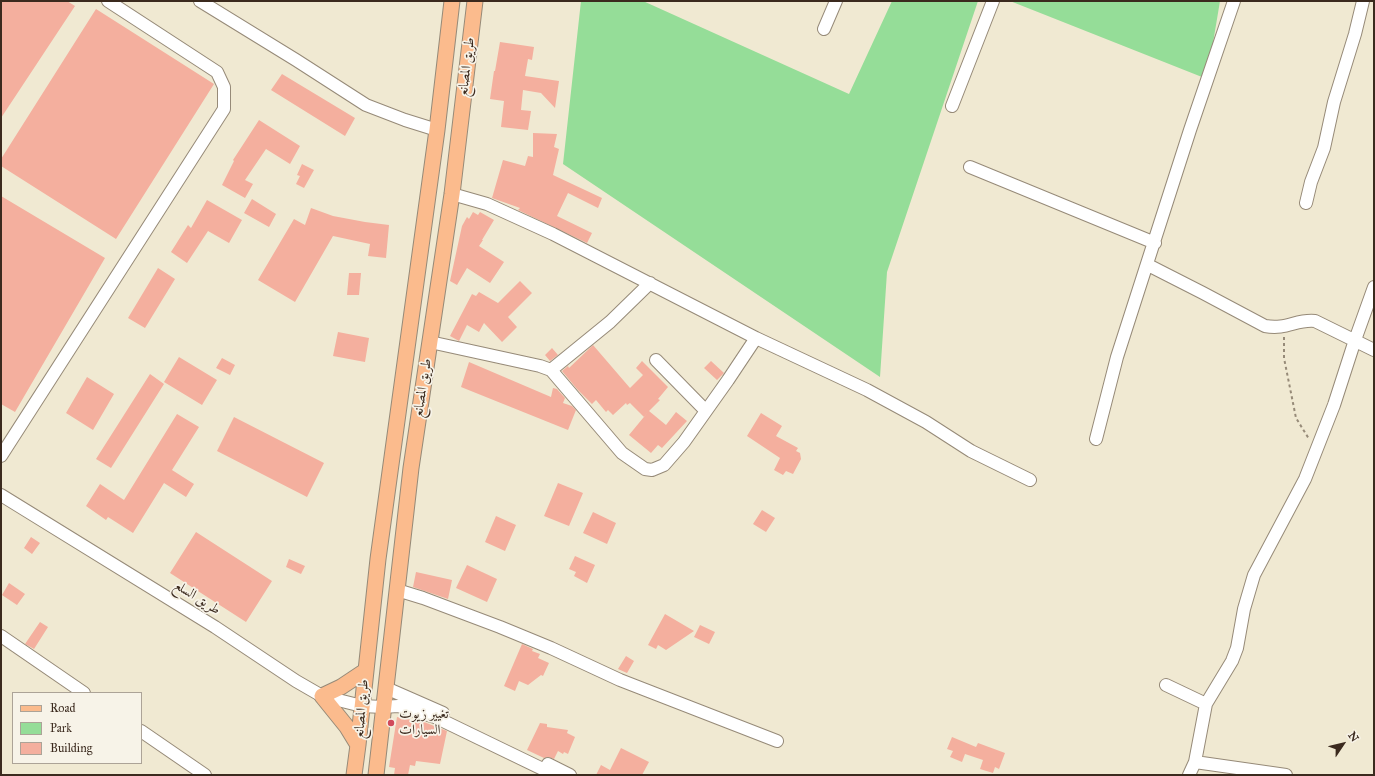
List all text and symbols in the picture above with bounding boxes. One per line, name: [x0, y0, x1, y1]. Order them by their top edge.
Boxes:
street label: طريق المصانع: [455, 36, 479, 98]
street label: طريق المصانع: [410, 357, 436, 419]
street label: طريق السلع: [171, 577, 223, 619]
street label: طريق المصانع: [351, 679, 373, 739]
legend: [12, 692, 142, 764]
text: Road: [50, 701, 76, 715]
place label: تغيير زيوت السيارات: [399, 707, 449, 740]
marker: تغيير زيوت السيارات: [386, 718, 396, 728]
text: Park: [50, 721, 72, 735]
north arrow: [1323, 724, 1363, 764]
text: N: [1345, 729, 1361, 744]
text: Building: [50, 741, 92, 755]

